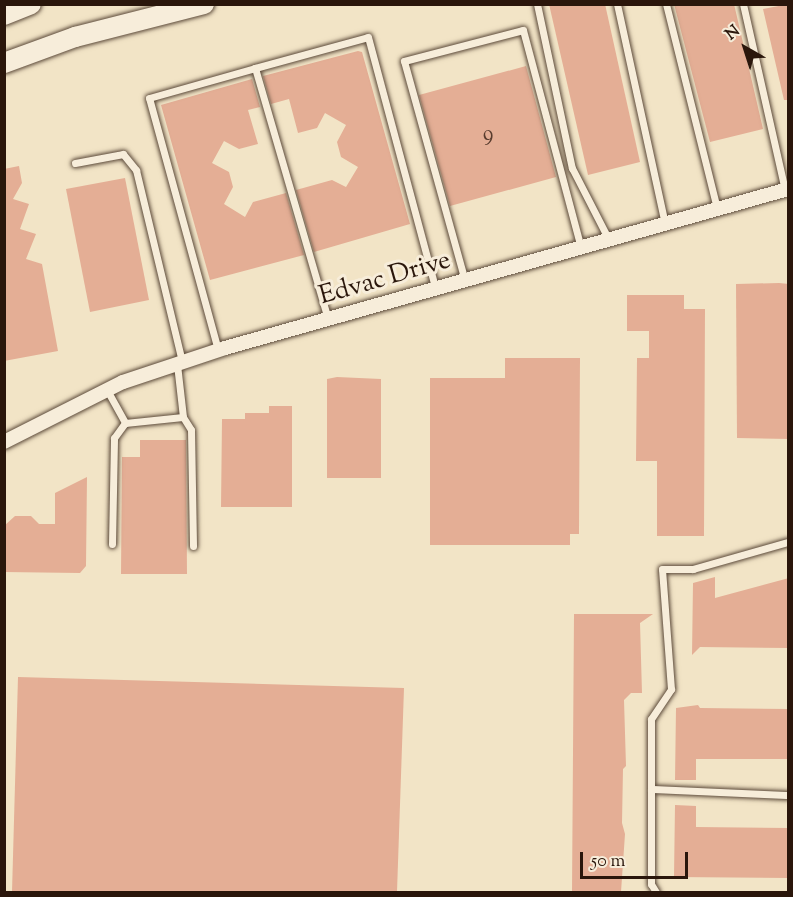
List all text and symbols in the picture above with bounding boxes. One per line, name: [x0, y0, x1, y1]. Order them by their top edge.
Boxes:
north arrow: [715, 18, 775, 78]
text: N: [721, 21, 746, 47]
house number: 9: [483, 123, 493, 149]
street label: Edvac Drive: [316, 245, 454, 313]
scale bar: [583, 840, 691, 878]
text: 50 m: [591, 849, 625, 875]

